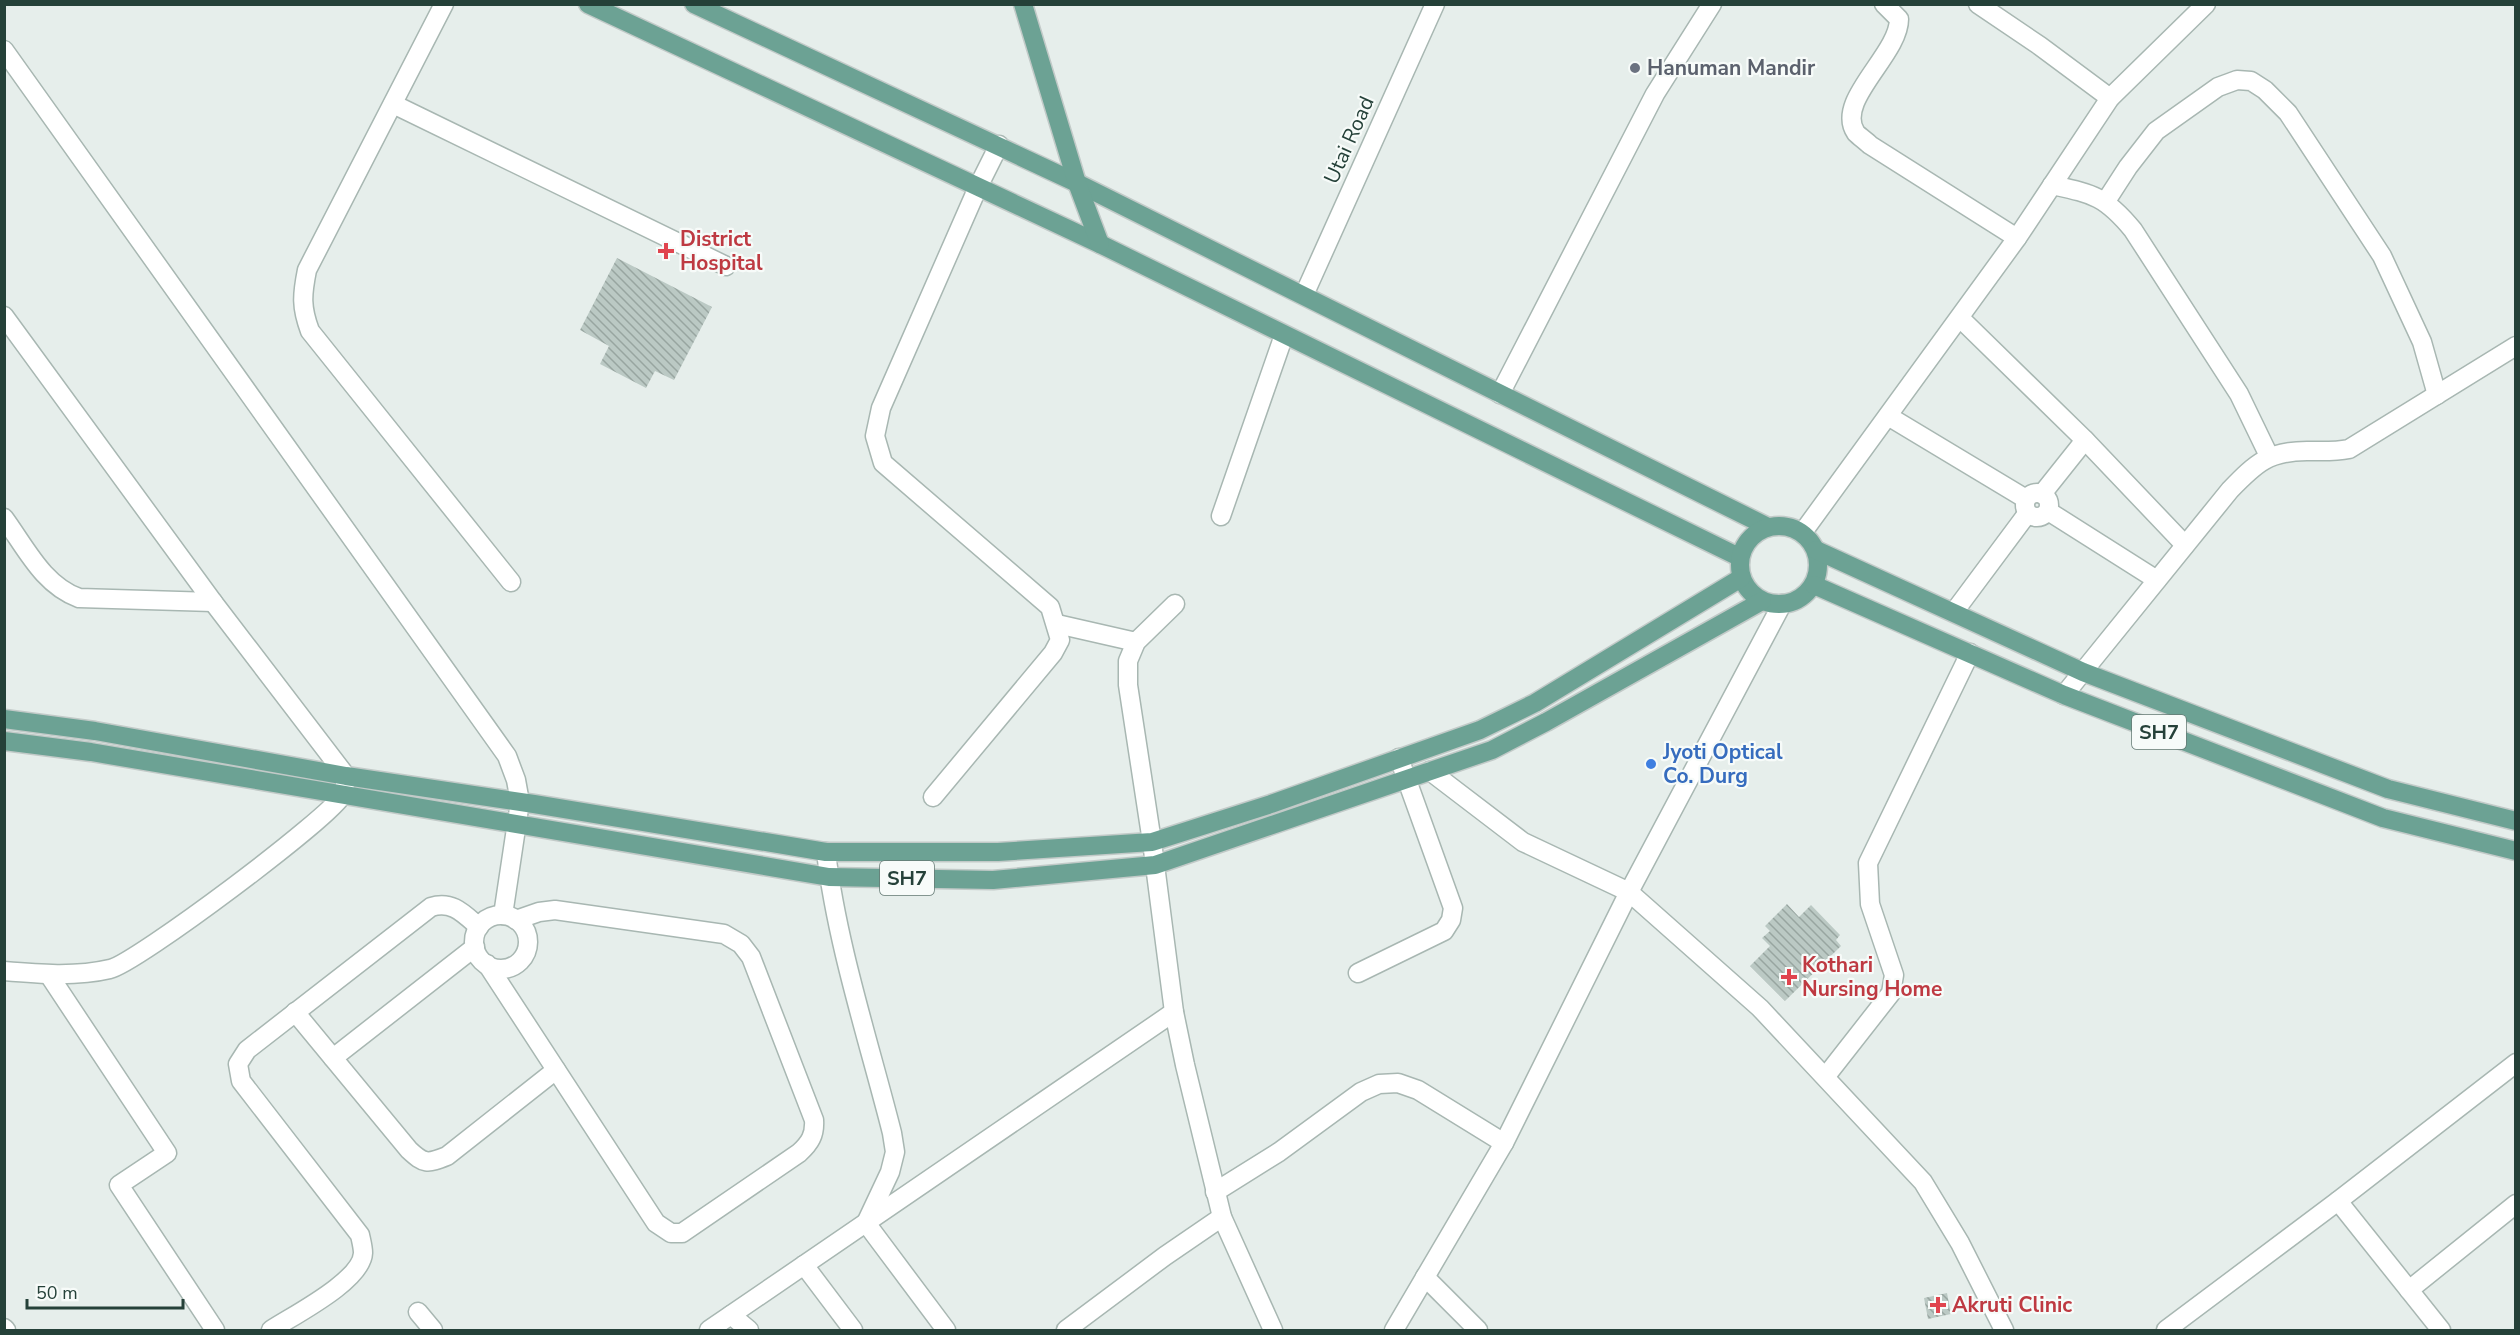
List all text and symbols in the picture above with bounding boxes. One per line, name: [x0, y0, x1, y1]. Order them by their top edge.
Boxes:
place label: Hanuman Mandir: [1647, 54, 1816, 82]
marker: Hanuman Mandir: [1628, 61, 1642, 75]
street label: Utai Road: [1317, 92, 1381, 188]
place label: District Hospital: [680, 225, 763, 277]
marker: District Hospital: [657, 242, 675, 260]
road number: SH7: [2132, 715, 2186, 749]
place label: Jyoti Optical Co. Durg: [1662, 738, 1783, 790]
marker: Jyoti Optical Co. Durg: [1644, 757, 1658, 771]
road number: SH7: [880, 861, 934, 895]
place label: Kothari Nursing Home: [1802, 951, 1942, 1003]
marker: Kothari Nursing Home: [1780, 968, 1798, 986]
scale bar: [27, 1272, 183, 1310]
text: 50 m: [36, 1281, 78, 1305]
place label: Akruti Clinic: [1952, 1291, 2072, 1319]
marker: Akruti Clinic: [1929, 1296, 1947, 1314]

